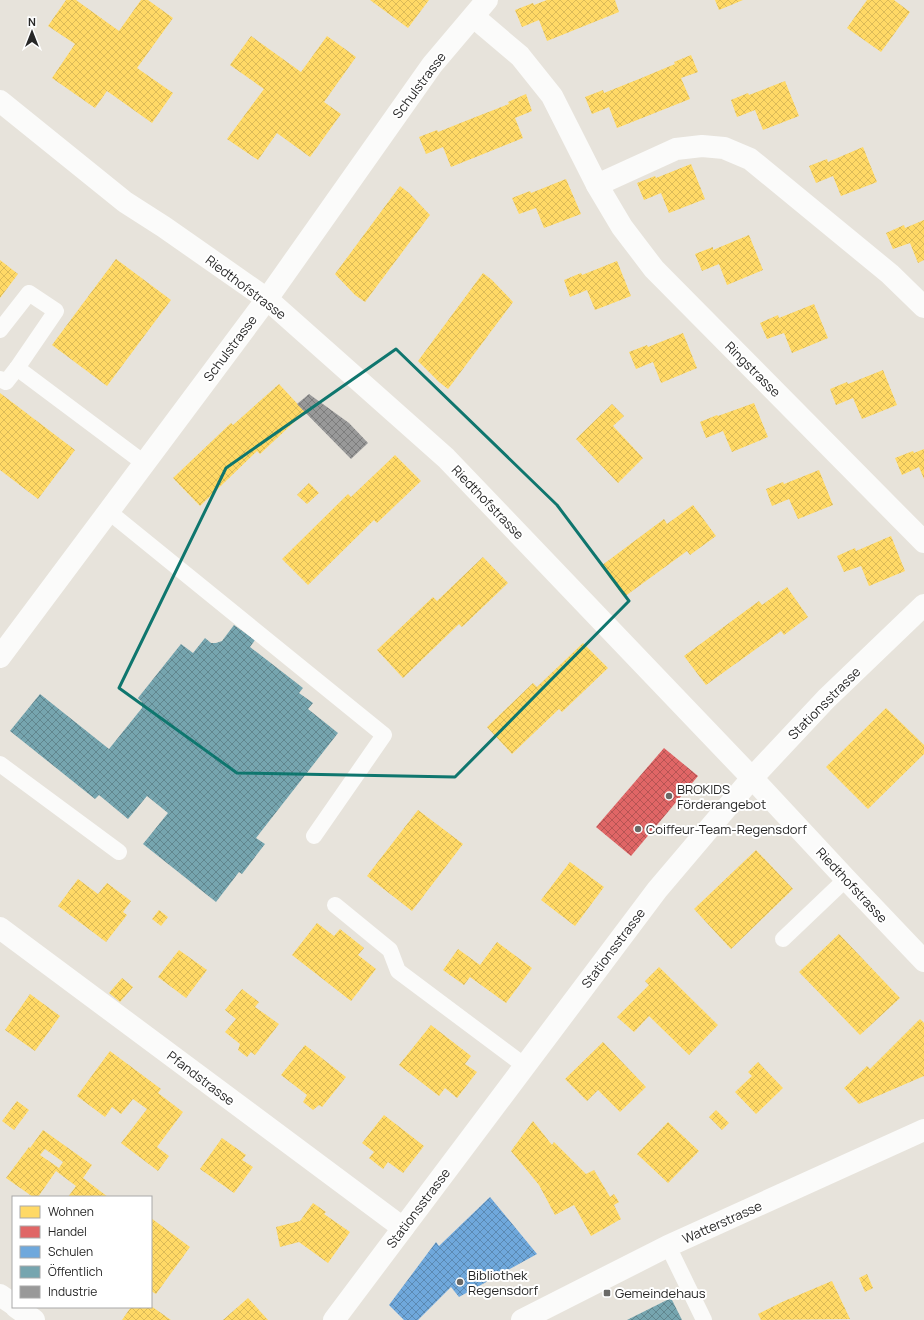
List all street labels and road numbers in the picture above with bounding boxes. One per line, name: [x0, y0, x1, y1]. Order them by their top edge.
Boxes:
street label: Schulstrasse: [388, 48, 450, 122]
street label: Riedthofstrasse: [202, 251, 290, 324]
street label: Schulstrasse: [199, 311, 261, 385]
street label: Ringstrasse: [721, 337, 785, 401]
street label: Riedthofstrasse: [448, 461, 528, 543]
street label: Stationsstrasse: [784, 662, 865, 743]
street label: Riedthofstrasse: [812, 843, 892, 927]
street label: Stationsstrasse: [577, 904, 649, 992]
street label: Pfandstrasse: [164, 1047, 239, 1110]
street label: Stationsstrasse: [382, 1164, 454, 1252]
street label: Watterstrasse: [679, 1196, 765, 1248]

